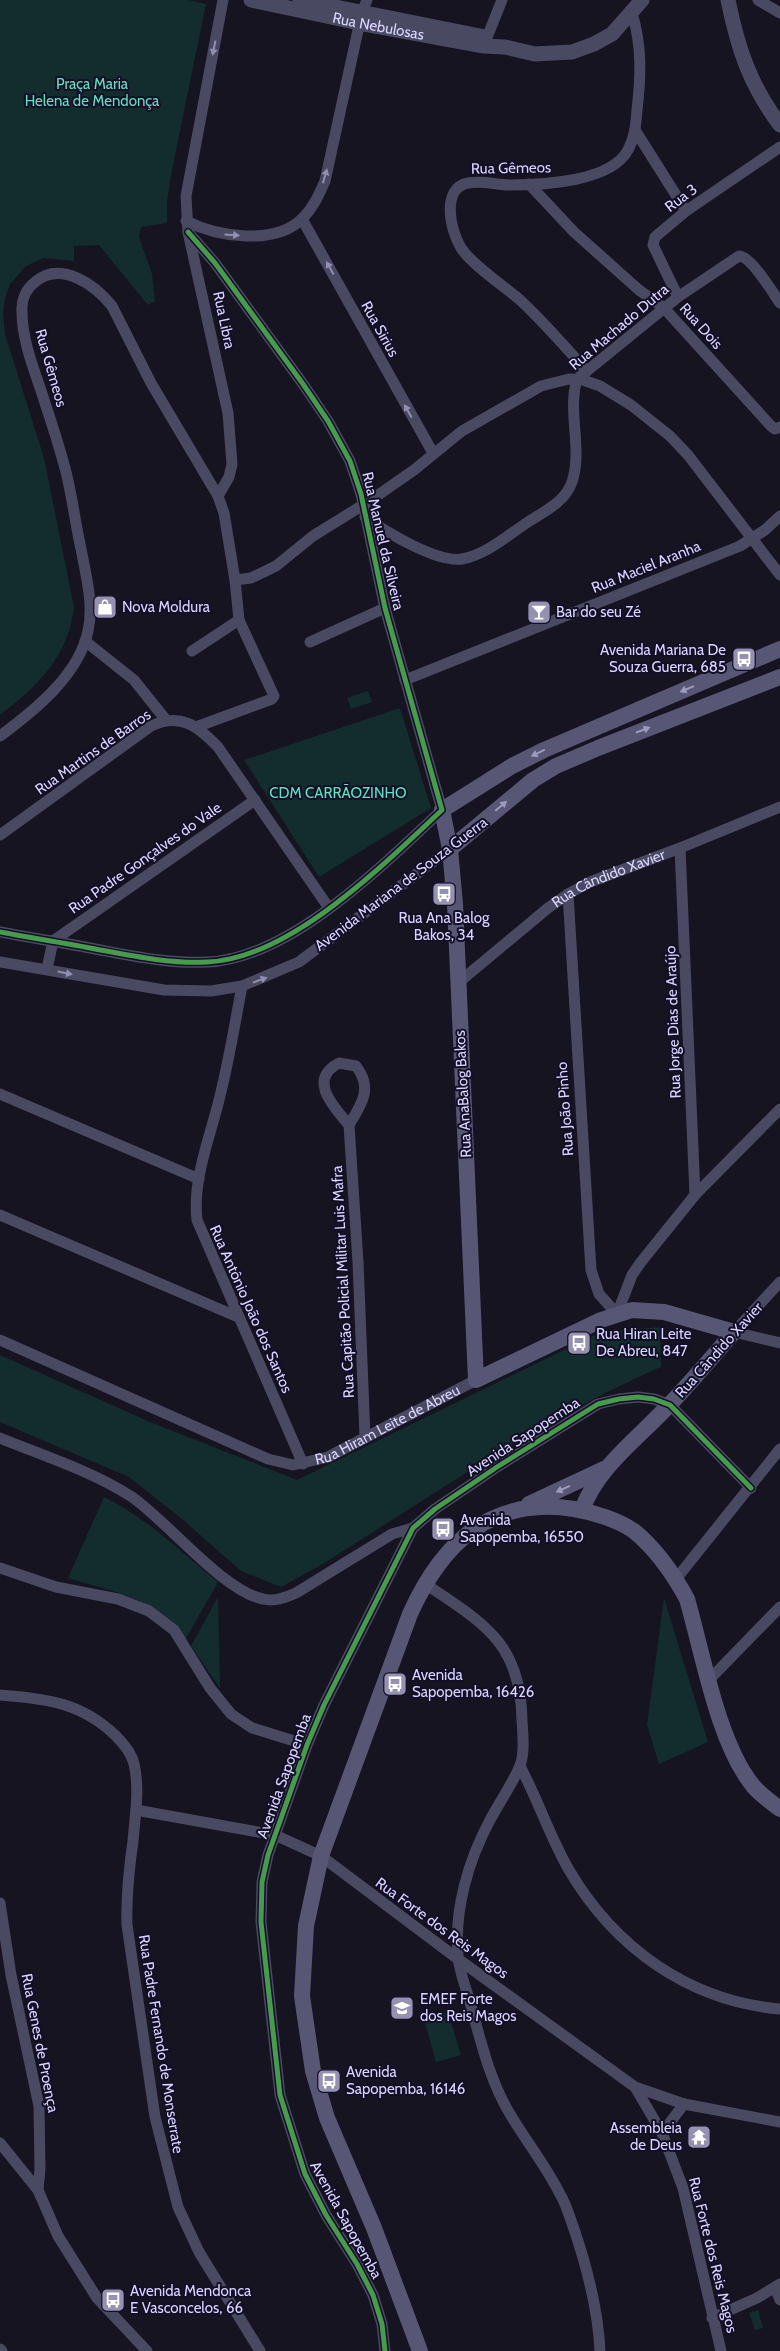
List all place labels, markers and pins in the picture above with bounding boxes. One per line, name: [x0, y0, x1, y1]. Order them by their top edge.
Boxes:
shop icon: Nova Moldura: [92, 594, 118, 620]
place label: Nova Moldura: [122, 598, 211, 616]
bar icon: Bar do seu Zé: [526, 599, 552, 625]
place label: Bar do seu Zé: [556, 603, 641, 621]
place label: Avenida Mariana De Souza Guerra, 685: [600, 641, 726, 676]
bus stop icon: Avenida Mariana De Souza Guerra, 685: [731, 646, 757, 672]
bus stop icon: Rua Ana Balog Bakos, 34: [431, 881, 457, 907]
place label: Rua Ana Balog Bakos, 34: [399, 909, 490, 944]
place label: Rua Hiran Leite De Abreu, 847: [596, 1325, 692, 1360]
bus stop icon: Rua Hiran Leite De Abreu, 847: [566, 1330, 592, 1356]
place label: Avenida Sapopemba, 16550: [460, 1511, 584, 1546]
bus stop icon: Avenida Sapopemba, 16550: [430, 1516, 456, 1542]
place label: Avenida Sapopemba, 16426: [412, 1666, 534, 1701]
bus stop icon: Avenida Sapopemba, 16426: [382, 1671, 408, 1697]
place label: EMEF Forte dos Reis Magos: [420, 1990, 517, 2025]
school or university icon: EMEF Forte dos Reis Magos: [389, 1995, 415, 2021]
place label: Avenida Sapopemba, 16146: [346, 2063, 465, 2098]
bus stop icon: Avenida Sapopemba, 16146: [316, 2068, 342, 2094]
place label: Assembleia de Deus: [610, 2119, 683, 2154]
temple icon: Assembleia de Deus: [686, 2124, 712, 2150]
place label: Avenida Mendonca E Vasconcelos, 66: [130, 2282, 252, 2317]
bus stop icon: Avenida Mendonca E Vasconcelos, 66: [100, 2287, 126, 2313]

